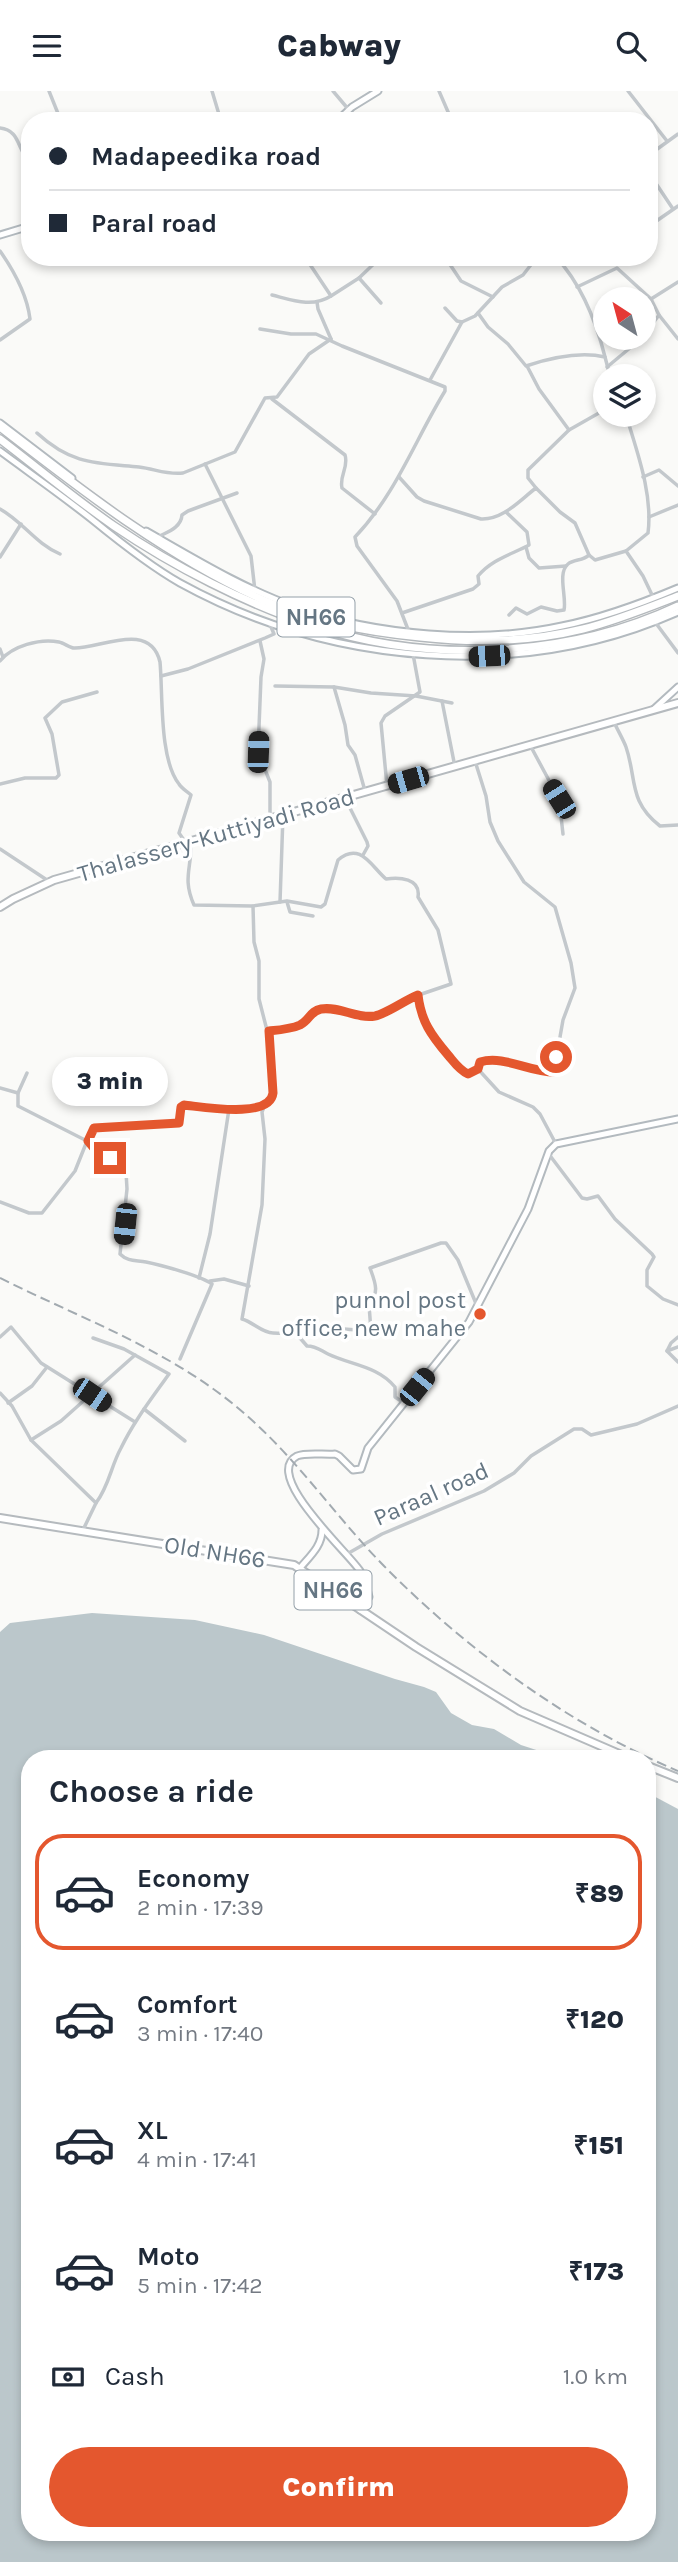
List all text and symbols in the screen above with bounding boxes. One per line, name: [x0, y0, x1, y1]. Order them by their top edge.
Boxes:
icon: menu: [28, 27, 66, 65]
text: Cabway: [277, 27, 401, 64]
icon: search: [612, 27, 650, 65]
text: Madapeedika road: [91, 141, 321, 172]
text: Paral road: [91, 208, 217, 239]
north arrow: [593, 287, 656, 350]
map controls: [593, 287, 656, 427]
button: layers: [593, 364, 656, 427]
road number: NH66: [278, 597, 354, 637]
car: [468, 644, 511, 668]
car: [247, 731, 270, 773]
car: [385, 764, 432, 796]
car: [539, 776, 580, 822]
street label: Thalassery-Kuttiyadi Road: [74, 782, 358, 888]
route start: [540, 1041, 572, 1073]
callout: 3 min: [52, 1056, 168, 1105]
text: 3 min: [77, 1068, 143, 1095]
route end: [94, 1142, 126, 1174]
car: [113, 1202, 138, 1246]
place label: punnol post office, new mahe: [281, 1286, 466, 1342]
marker: punnol post office, new mahe: [472, 1306, 488, 1322]
car: [396, 1364, 439, 1410]
car: [69, 1375, 116, 1415]
street label: Paraal road: [369, 1456, 493, 1532]
street label: Old NH66: [162, 1530, 268, 1574]
road number: NH66: [294, 1571, 372, 1609]
text: Choose a ride: [49, 1773, 254, 1810]
icon: car: [53, 1861, 116, 1924]
text: Economy: [137, 1863, 249, 1894]
text: ₹89: [575, 1878, 624, 1909]
text: 2 min · 17:39: [137, 1894, 264, 1921]
icon: car: [53, 1987, 116, 2050]
text: Comfort: [137, 1989, 238, 2020]
text: ₹120: [565, 2004, 624, 2035]
text: 3 min · 17:40: [137, 2020, 264, 2047]
icon: car: [53, 2113, 116, 2176]
text: XL: [137, 2115, 168, 2146]
text: ₹151: [574, 2130, 624, 2161]
text: 4 min · 17:41: [137, 2146, 257, 2173]
icon: car: [53, 2239, 116, 2302]
text: Moto: [137, 2241, 199, 2272]
text: ₹173: [568, 2256, 624, 2287]
text: 5 min · 17:42: [137, 2272, 263, 2299]
icon: cash: [49, 2358, 87, 2396]
text: Cash: [105, 2361, 165, 2392]
text: 1.0 km: [563, 2363, 628, 2390]
button: Confirm: [49, 2447, 628, 2527]

